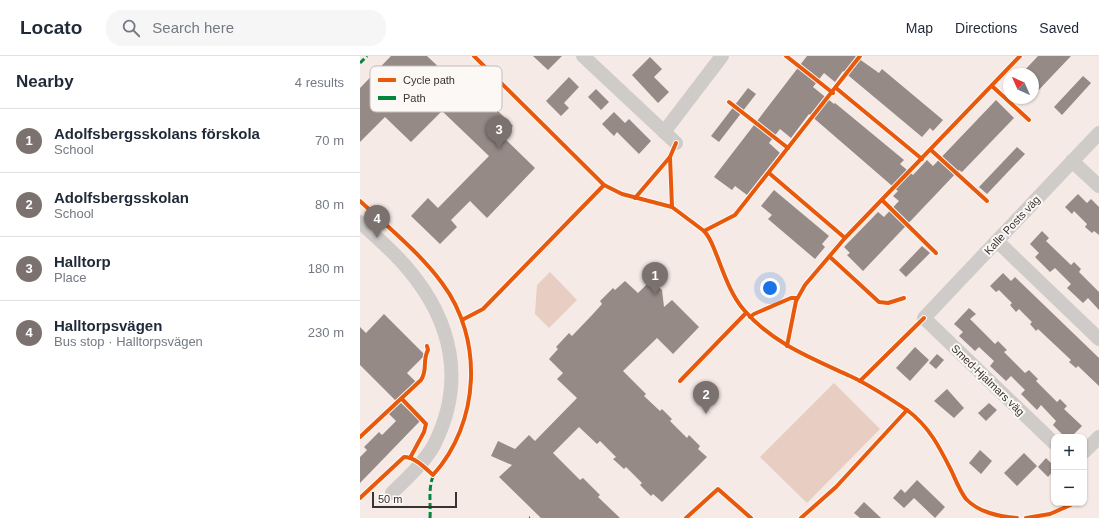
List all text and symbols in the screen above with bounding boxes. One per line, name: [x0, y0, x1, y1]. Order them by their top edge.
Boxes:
search box: [106, 10, 386, 46]
text: Locato: [20, 17, 82, 38]
icon: search: [120, 17, 142, 39]
text: Search here: [152, 19, 234, 36]
text: Map: [906, 20, 933, 36]
text: Directions: [955, 20, 1017, 36]
text: Saved: [1039, 20, 1079, 36]
legend: [370, 66, 502, 112]
north arrow: [1003, 68, 1039, 104]
text: Nearby: [16, 72, 74, 91]
text: Cycle path: [403, 74, 455, 86]
text: 4 results: [295, 75, 344, 90]
text: Path: [403, 92, 426, 104]
pin: 3: [486, 116, 512, 149]
text: Adolfsbergsskolans förskola: [54, 125, 260, 142]
text: 1: [25, 133, 33, 148]
text: 70 m: [315, 133, 344, 148]
text: School: [54, 142, 94, 157]
text: Adolfsbergsskolan: [54, 189, 189, 206]
street label: Kalle Posts väg: [982, 193, 1042, 257]
text: 2: [25, 197, 33, 212]
text: 80 m: [315, 197, 344, 212]
pin: 4: [364, 205, 390, 238]
text: School: [54, 206, 94, 221]
text: Halltorp: [54, 253, 111, 270]
text: 3: [25, 261, 33, 276]
text: 180 m: [308, 261, 344, 276]
pin: 1: [642, 262, 668, 295]
text: Place: [54, 270, 87, 285]
your location: [760, 278, 780, 298]
text: Halltorpsvägen: [54, 317, 162, 334]
text: 4: [25, 325, 33, 340]
text: 230 m: [308, 325, 344, 340]
text: Bus stop · Halltorpsvägen: [54, 334, 203, 349]
street label: Smed-Hjalmars väg: [949, 342, 1027, 418]
pin: 2: [693, 381, 719, 414]
map controls: [1051, 434, 1087, 506]
button: +: [1051, 434, 1087, 470]
button: −: [1051, 470, 1087, 506]
scale bar: [372, 490, 457, 509]
text: 50 m: [378, 493, 402, 505]

